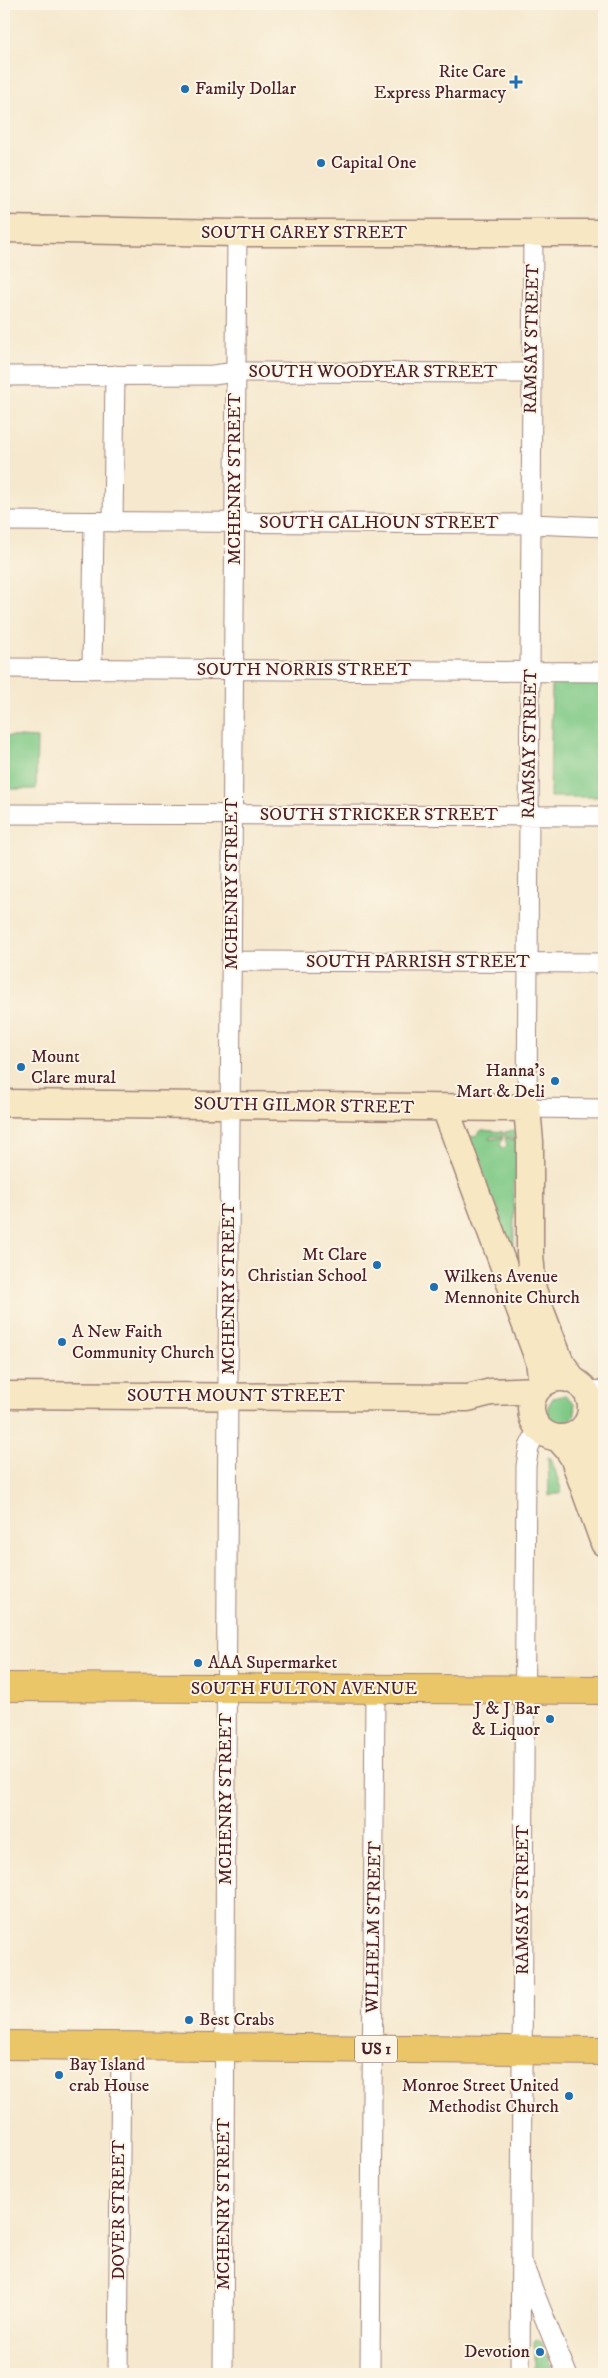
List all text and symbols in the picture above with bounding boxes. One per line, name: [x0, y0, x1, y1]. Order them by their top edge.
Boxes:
place label: Rite Care Express Pharmacy: [374, 61, 506, 104]
marker: Rite Care Express Pharmacy: [510, 76, 522, 88]
place label: Family Dollar: [195, 78, 296, 100]
marker: Family Dollar: [179, 83, 191, 95]
place label: Capital One: [331, 152, 416, 174]
marker: Capital One: [315, 157, 327, 169]
street label: SOUTH CAREY STREET: [201, 222, 407, 244]
street label: RAMSAY STREET: [520, 264, 544, 414]
street label: SOUTH WOODYEAR STREET: [248, 361, 498, 383]
street label: MCHENRY STREET: [224, 393, 246, 565]
street label: SOUTH CALHOUN STREET: [259, 512, 499, 534]
street label: SOUTH NORRIS STREET: [197, 659, 412, 681]
street label: RAMSAY STREET: [518, 669, 542, 819]
street label: MCHENRY STREET: [221, 798, 243, 970]
street label: SOUTH STRICKER STREET: [260, 804, 499, 826]
street label: SOUTH PARRISH STREET: [306, 951, 530, 973]
place label: Mount Clare mural: [31, 1046, 117, 1089]
place label: Hanna's Mart & Deli: [456, 1060, 545, 1103]
marker: Mount Clare mural: [15, 1061, 27, 1073]
marker: Hanna's Mart & Deli: [549, 1075, 561, 1087]
street label: SOUTH GILMOR STREET: [194, 1093, 415, 1119]
street label: MCHENRY STREET: [218, 1203, 240, 1375]
place label: Mt Clare Christian School: [248, 1244, 368, 1287]
marker: Mt Clare Christian School: [371, 1259, 383, 1271]
place label: Wilkens Avenue Mennonite Church: [443, 1266, 581, 1309]
marker: Wilkens Avenue Mennonite Church: [428, 1281, 440, 1293]
place label: A New Faith Community Church: [72, 1321, 215, 1364]
marker: A New Faith Community Church: [56, 1336, 68, 1348]
street label: SOUTH MOUNT STREET: [127, 1385, 345, 1407]
place label: AAA Supermarket: [208, 1652, 338, 1674]
marker: AAA Supermarket: [192, 1657, 204, 1669]
street label: SOUTH FULTON AVENUE: [191, 1678, 418, 1700]
place label: J & J Bar & Liquor: [472, 1698, 540, 1741]
street label: MCHENRY STREET: [215, 1713, 237, 1885]
marker: J & J Bar & Liquor: [544, 1713, 556, 1725]
street label: RAMSAY STREET: [512, 1825, 534, 1975]
street label: WILHELM STREET: [361, 1840, 387, 2014]
place label: Best Crabs: [199, 2009, 274, 2031]
marker: Best Crabs: [183, 2014, 195, 2026]
road number: US 1: [355, 2036, 397, 2062]
place label: Bay Island crab House: [69, 2054, 149, 2097]
marker: Bay Island crab House: [53, 2069, 65, 2081]
place label: Monroe Street United Methodist Church: [402, 2075, 560, 2118]
marker: Monroe Street United Methodist Church: [563, 2090, 575, 2102]
street label: MCHENRY STREET: [213, 2118, 235, 2290]
street label: DOVER STREET: [108, 2140, 130, 2280]
place label: Devotion: [464, 2341, 531, 2363]
marker: Devotion: [534, 2346, 546, 2358]

